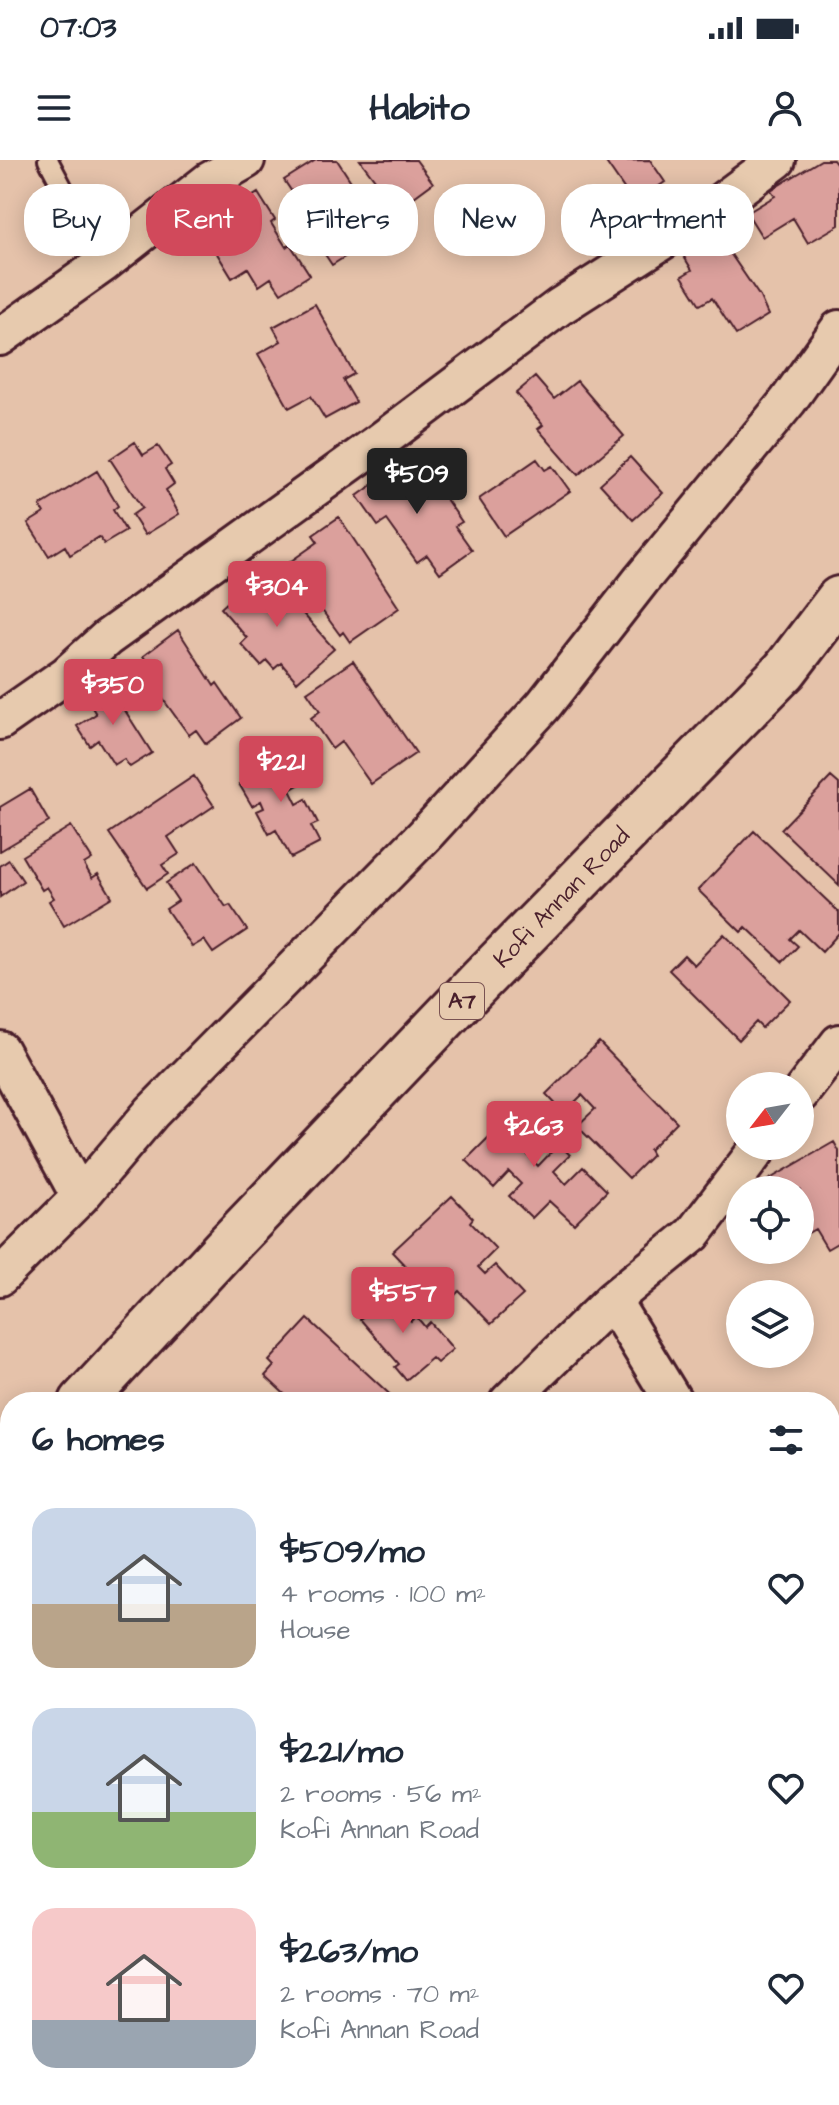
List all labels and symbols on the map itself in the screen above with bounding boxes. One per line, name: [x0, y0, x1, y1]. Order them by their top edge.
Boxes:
pin: $509: [370, 448, 464, 516]
pin: $304: [230, 561, 324, 629]
pin: $350: [66, 659, 160, 727]
pin: $221: [234, 736, 328, 804]
street label: Kofi Annan Road: [486, 820, 638, 976]
road number: A7: [440, 983, 484, 1019]
north arrow: [726, 1072, 814, 1160]
pin: $263: [487, 1101, 581, 1169]
pin: $557: [356, 1267, 450, 1335]

